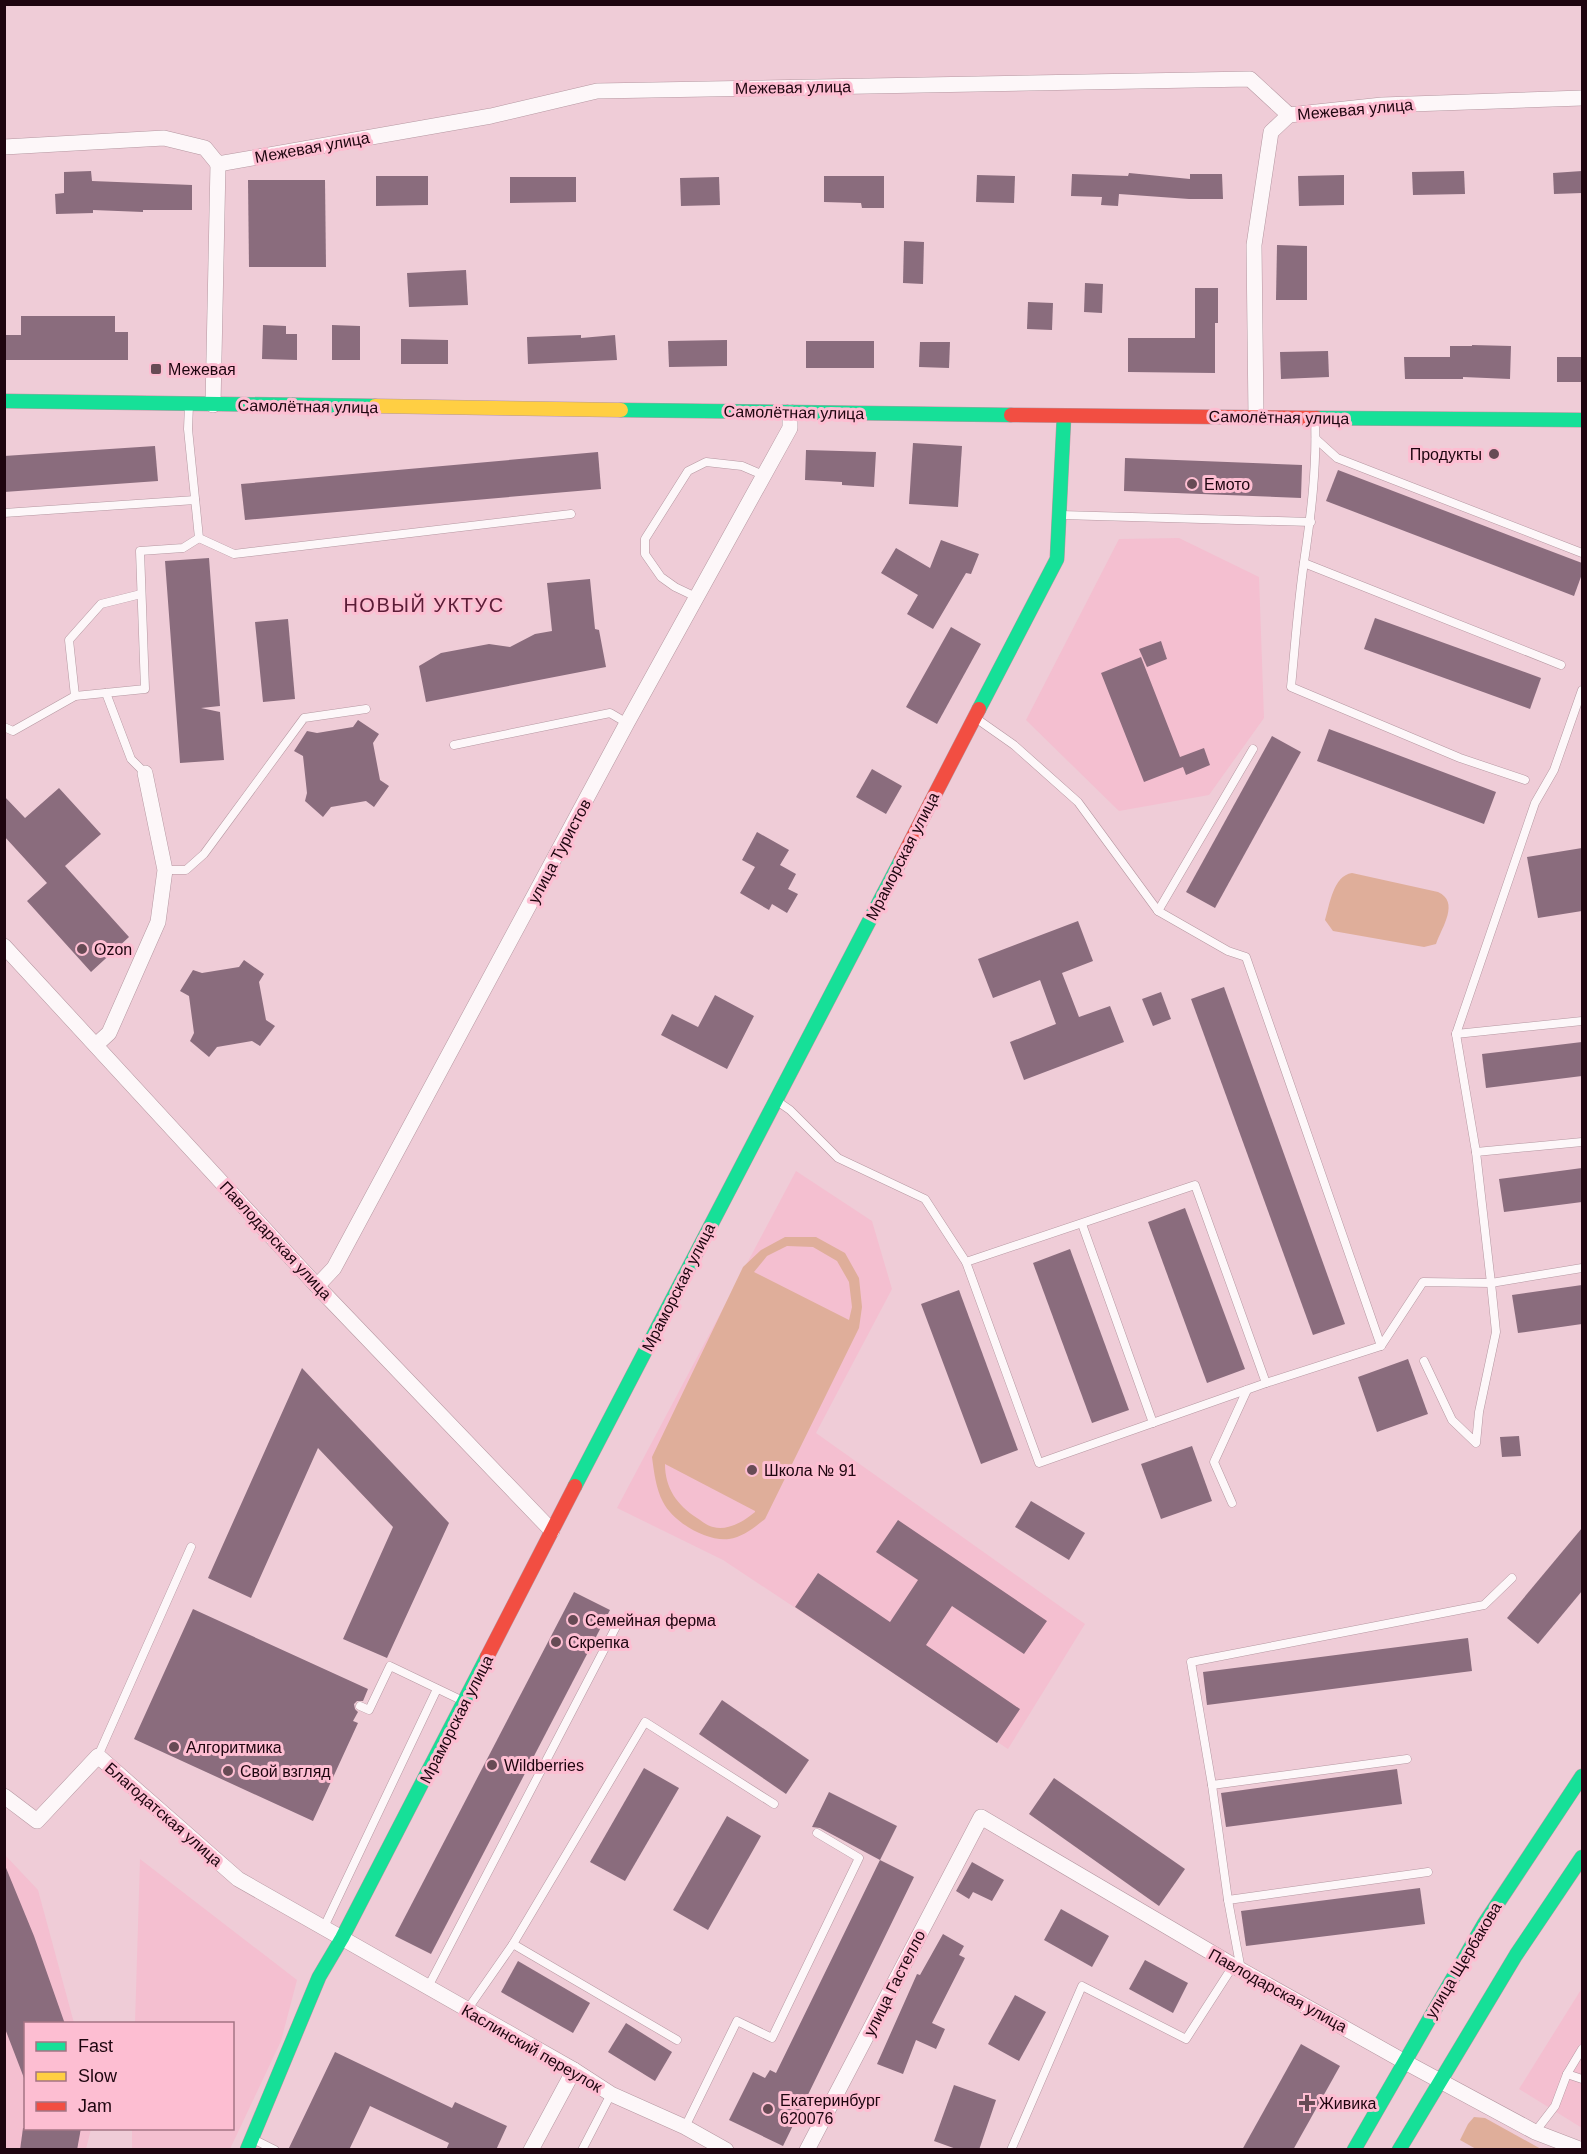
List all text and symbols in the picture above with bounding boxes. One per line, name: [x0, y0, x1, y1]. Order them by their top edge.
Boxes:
street label: Межевая улица: [735, 78, 851, 97]
street label: Межевая улица: [1296, 96, 1414, 123]
street label: Межевая улица: [253, 129, 371, 166]
place label: Межевая: [168, 361, 236, 378]
marker: Межевая: [149, 362, 163, 376]
street label: Самолётная улица: [238, 397, 379, 416]
street label: Самолётная улица: [724, 403, 865, 422]
street label: Самолётная улица: [1209, 408, 1350, 427]
place label: Продукты: [1410, 446, 1482, 463]
marker: Продукты: [1487, 447, 1501, 461]
place label: Емото: [1204, 476, 1250, 493]
marker: Емото: [1185, 477, 1199, 491]
district label: НОВЫЙ УКТУС: [343, 593, 505, 616]
street label: Мраморская улица: [863, 789, 942, 923]
street label: улица Туристов: [525, 796, 594, 906]
place label: Ozon: [94, 941, 132, 958]
marker: Ozon: [75, 942, 89, 956]
street label: Павлодарская улица: [217, 1178, 335, 1303]
street label: Мраморская улица: [639, 1220, 718, 1354]
place label: Школа № 91: [764, 1462, 857, 1479]
marker: Школа № 91: [745, 1463, 759, 1477]
place label: Семейная ферма: [585, 1612, 716, 1629]
marker: Семейная ферма: [566, 1613, 580, 1627]
place label: Скрепка: [568, 1634, 629, 1651]
marker: Скрепка: [549, 1635, 563, 1649]
street label: Мраморская улица: [417, 1652, 496, 1786]
place label: Алгоритмика: [186, 1739, 282, 1756]
marker: Алгоритмика: [167, 1740, 181, 1754]
place label: Wildberries: [504, 1757, 584, 1774]
marker: Wildberries: [485, 1758, 499, 1772]
street label: Благодатская улица: [102, 1759, 226, 1870]
place label: Свой взгляд: [240, 1763, 331, 1780]
marker: Свой взгляд: [221, 1764, 235, 1778]
street label: улица Щербакова: [1422, 1899, 1505, 2021]
street label: улица Гастелло: [860, 1927, 928, 2039]
street label: Павлодарская улица: [1206, 1945, 1350, 2036]
street label: Каслинский переулок: [459, 2001, 606, 2096]
legend: [24, 2022, 234, 2130]
text: Fast: [78, 2036, 113, 2056]
text: Slow: [78, 2066, 118, 2086]
place label: Екатеринбург 620076: [780, 2092, 881, 2127]
place label: Живика: [1319, 2095, 1377, 2112]
text: Jam: [78, 2096, 112, 2116]
marker: Живика: [1300, 2096, 1314, 2110]
marker: Екатеринбург 620076: [761, 2102, 775, 2116]

